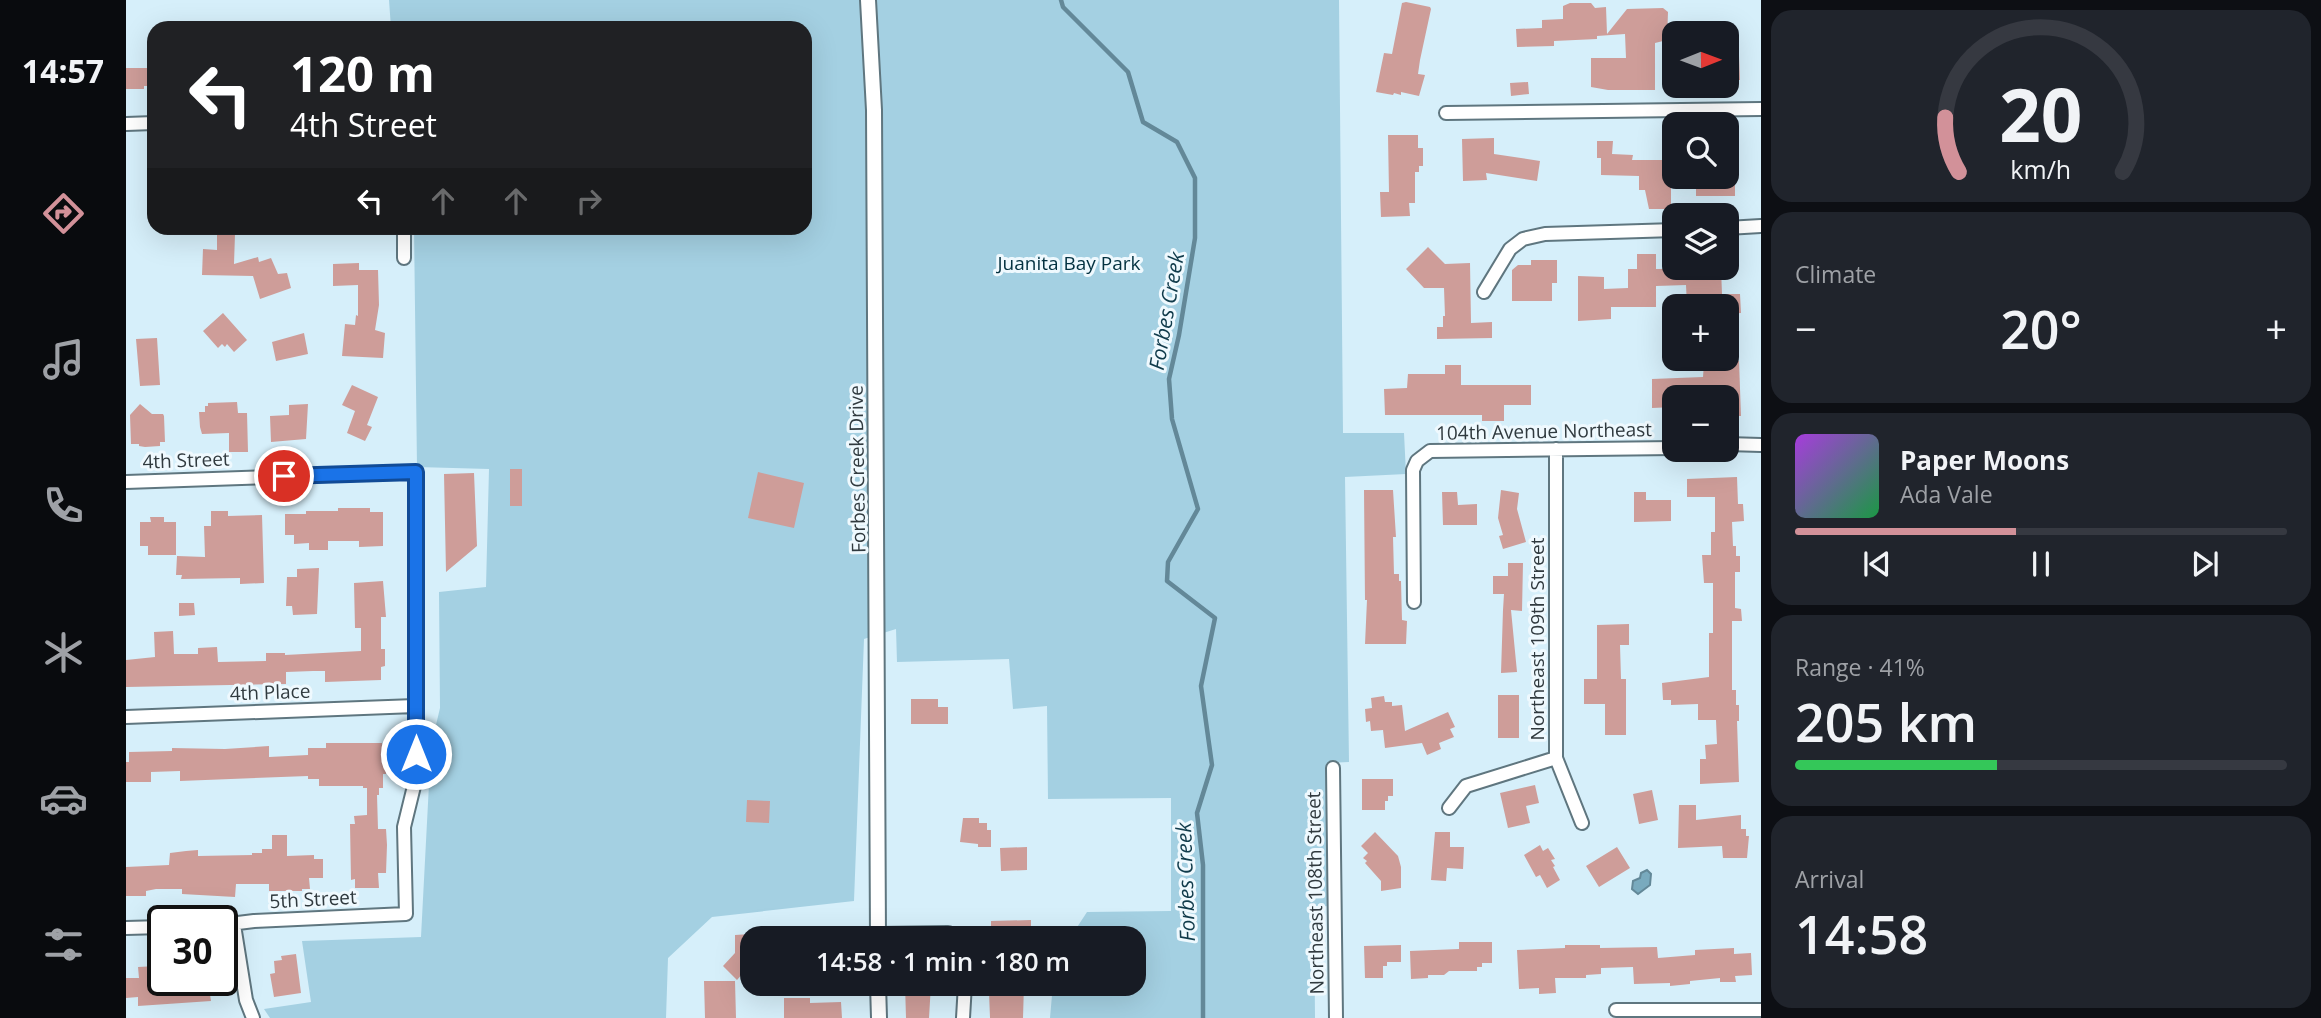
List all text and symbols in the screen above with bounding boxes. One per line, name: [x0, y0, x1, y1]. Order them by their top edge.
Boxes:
north arrow: [1662, 21, 1740, 98]
map controls: [1662, 21, 1739, 462]
text: 120 m: [290, 40, 435, 106]
text: 14:57: [22, 49, 104, 92]
icon: left: [175, 49, 266, 140]
text: 20: [1999, 64, 2083, 163]
text: 4th Street: [290, 103, 437, 146]
button: search: [1662, 112, 1739, 189]
text: km/h: [2011, 152, 2071, 186]
icon: left: [351, 182, 389, 220]
icon: ahead: [424, 182, 462, 220]
icon: ahead: [497, 182, 535, 220]
icon: right: [570, 182, 608, 220]
icon: directions: [39, 189, 88, 238]
button: layers: [1662, 203, 1739, 280]
water label: Forbes Creek: [1142, 249, 1190, 372]
park label: Juanita Bay Park: [995, 250, 1141, 276]
text: Climate: [1795, 258, 1876, 290]
text: 20°: [2000, 293, 2082, 364]
button: +: [1662, 294, 1739, 371]
text: −: [1795, 302, 1817, 354]
text: +: [2265, 302, 2287, 354]
icon: music: [39, 335, 88, 384]
street label: Forbes Creek Drive: [843, 385, 871, 553]
button: −: [1662, 385, 1739, 462]
street label: 104th Avenue Northeast: [1436, 416, 1652, 446]
text: Paper Moons: [1900, 442, 2069, 478]
street label: 4th Street: [142, 445, 230, 475]
pin: [254, 446, 314, 506]
icon: arrive: [265, 457, 303, 495]
text: Ada Vale: [1900, 478, 1993, 510]
icon: phone: [39, 481, 88, 530]
street label: Northeast 109th Street: [1524, 537, 1550, 740]
icon: previous: [1858, 545, 1896, 583]
icon: pause: [2022, 545, 2060, 583]
icon: next: [2186, 545, 2224, 583]
icon: climate: [39, 628, 88, 677]
text: Range · 41%: [1795, 651, 1925, 683]
street label: 4th Place: [229, 678, 311, 706]
text: 205 km: [1795, 686, 1977, 757]
position arrow: [379, 717, 453, 791]
icon: car: [39, 774, 88, 823]
street label: Northeast 108th Street: [1300, 791, 1330, 995]
water label: Forbes Creek: [1169, 821, 1201, 942]
text: Arrival: [1795, 863, 1864, 895]
street label: 5th Street: [269, 884, 357, 914]
text: 14:58: [1795, 898, 1928, 969]
speed limit sign: 30: [147, 905, 238, 996]
icon: filters: [39, 920, 88, 969]
text: 14:58 · 1 min · 180 m: [816, 943, 1070, 979]

